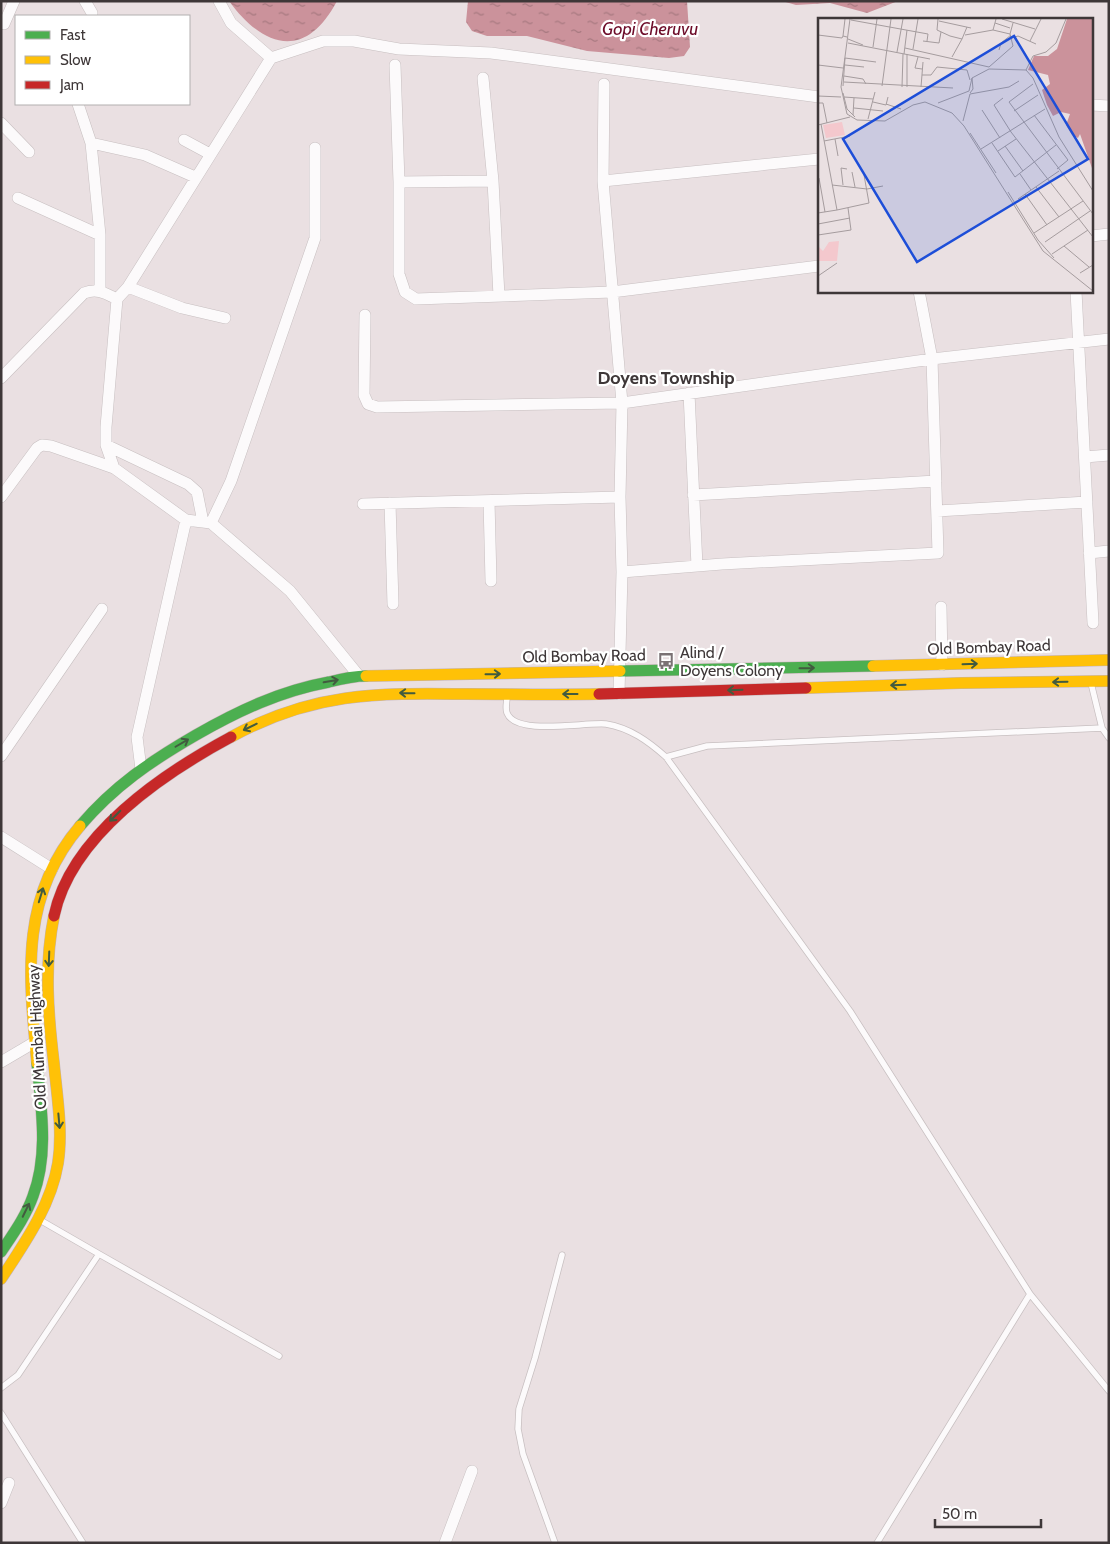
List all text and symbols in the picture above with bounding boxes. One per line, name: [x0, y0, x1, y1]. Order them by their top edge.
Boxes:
legend: [15, 15, 190, 105]
water label: Gopi Cheruvu: [602, 18, 698, 40]
inset map: [818, 18, 1092, 292]
text: Fast: [60, 26, 85, 44]
text: Slow: [60, 51, 91, 69]
text: Jam: [59, 76, 84, 94]
district label: Doyens Township: [597, 367, 735, 389]
street label: Old Bombay Road: [927, 635, 1051, 659]
place label: Alind / Doyens Colony: [680, 643, 783, 680]
street label: Old Bombay Road: [522, 645, 646, 667]
bus stop icon: Alind / Doyens Colony: [656, 651, 676, 671]
one-way arrow: [961, 659, 977, 669]
one-way arrow: [798, 663, 815, 673]
one-way arrow: [485, 669, 501, 679]
one-way arrow: [323, 676, 339, 686]
one-way arrow: [1052, 677, 1068, 687]
one-way arrow: [890, 680, 906, 690]
one-way arrow: [727, 686, 743, 695]
one-way arrow: [400, 688, 416, 698]
one-way arrow: [562, 689, 578, 699]
one-way arrow: [243, 723, 258, 732]
one-way arrow: [174, 738, 189, 747]
one-way arrow: [109, 810, 121, 822]
one-way arrow: [36, 887, 46, 903]
one-way arrow: [44, 951, 53, 967]
street label: Old Mumbai Highway: [24, 964, 50, 1110]
one-way arrow: [54, 1113, 63, 1129]
one-way arrow: [22, 1203, 31, 1218]
scale bar: [935, 1496, 1041, 1528]
text: 50 m: [942, 1505, 977, 1523]

